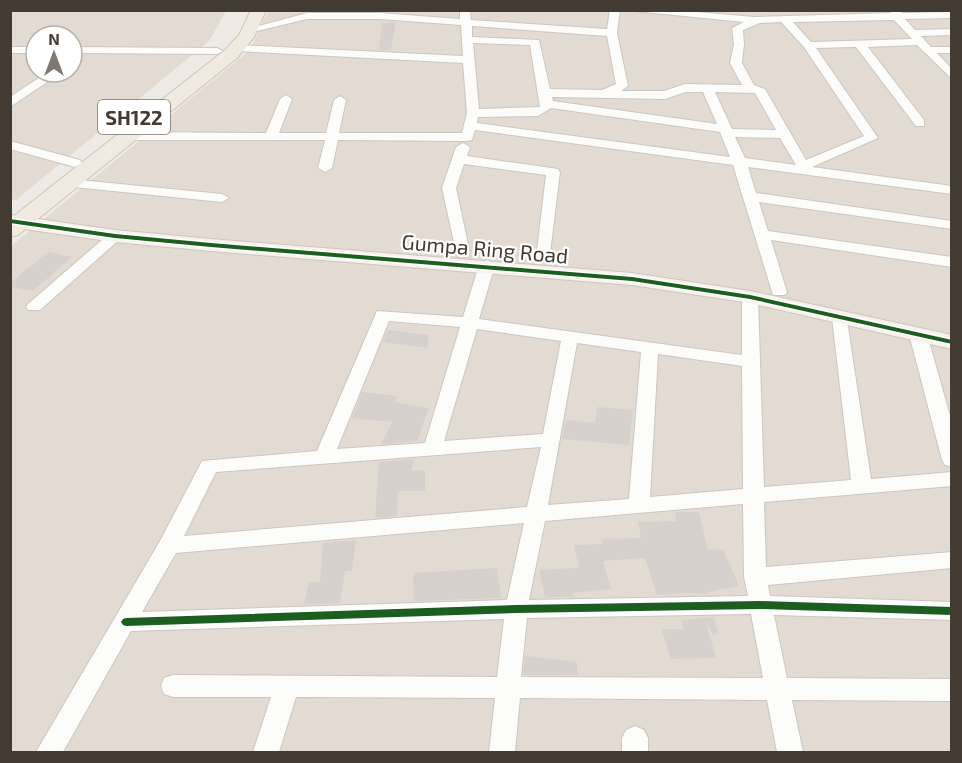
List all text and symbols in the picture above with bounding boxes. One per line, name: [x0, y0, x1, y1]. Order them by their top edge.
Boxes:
north arrow: [24, 24, 84, 84]
text: N: [48, 29, 60, 48]
road number: SH122: [98, 100, 170, 134]
street label: Gumpa Ring Road: [401, 228, 569, 268]

